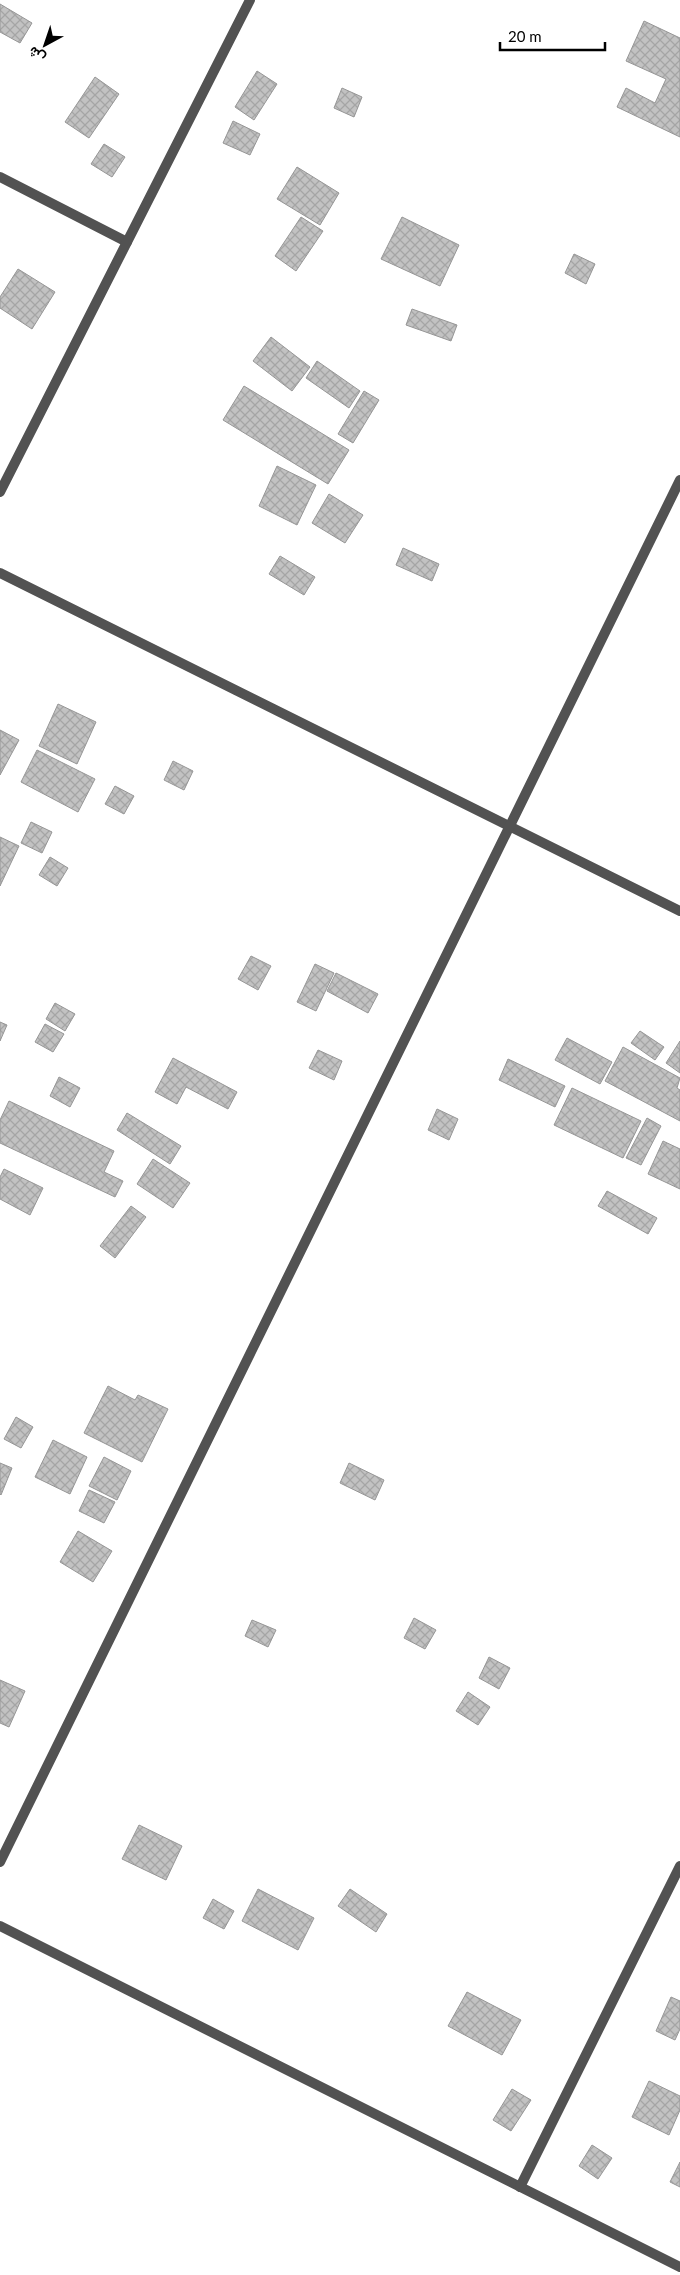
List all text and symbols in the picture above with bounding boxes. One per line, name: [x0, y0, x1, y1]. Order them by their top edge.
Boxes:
north arrow: [20, 20, 70, 70]
scale bar: [500, 20, 605, 52]
text: 20 m: [508, 27, 542, 45]
text: ش: [24, 43, 49, 67]

